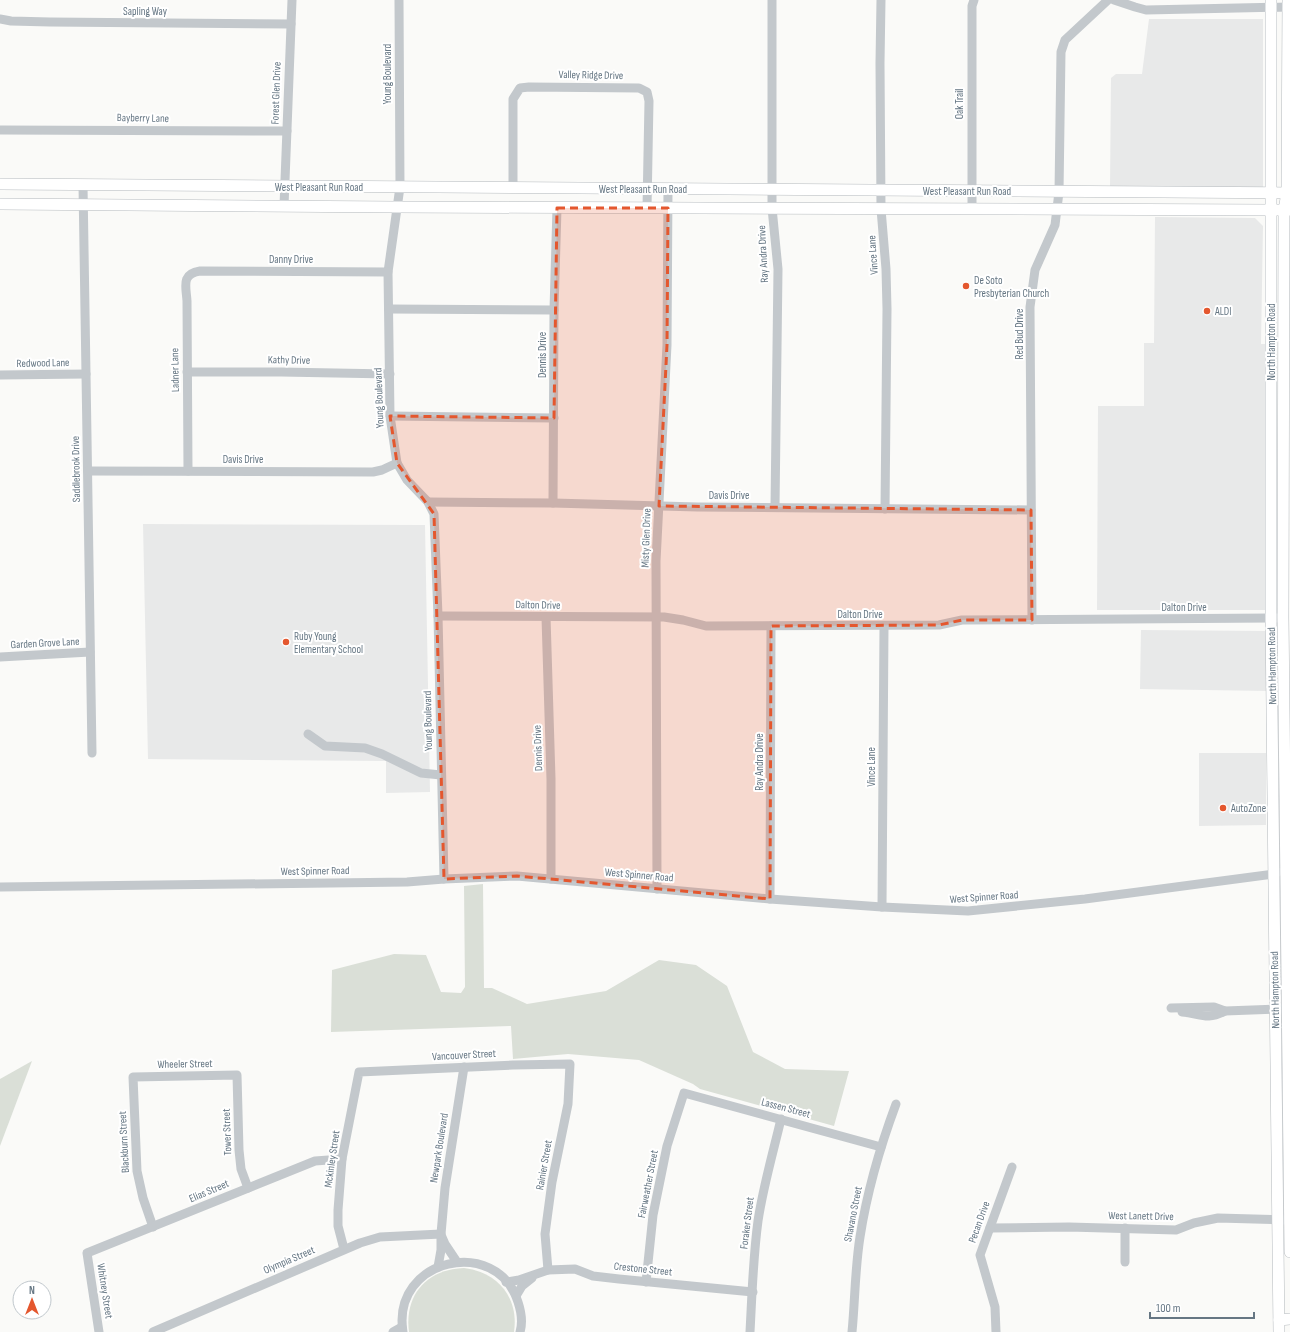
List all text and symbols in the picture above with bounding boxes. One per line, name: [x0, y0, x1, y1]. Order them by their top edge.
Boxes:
street label: Sapling Way: [123, 5, 168, 18]
street label: Young Boulevard: [381, 43, 394, 104]
street label: Forest Glen Drive: [268, 61, 284, 125]
street label: Valley Ridge Drive: [559, 68, 623, 82]
street label: Oak Trail: [953, 89, 966, 119]
street label: Bayberry Lane: [117, 111, 169, 125]
street label: West Pleasant Run Road: [275, 181, 364, 194]
street label: West Pleasant Run Road: [599, 183, 688, 196]
street label: West Pleasant Run Road: [923, 185, 1012, 198]
street label: Ray Andra Drive: [755, 225, 771, 283]
street label: Vince Lane: [865, 235, 881, 275]
street label: Danny Drive: [269, 253, 313, 266]
place label: De Soto Presbyterian Church: [974, 274, 1049, 300]
marker: De Soto Presbyterian Church: [961, 281, 971, 291]
street label: North Hampton Road: [1265, 303, 1278, 381]
place label: ALDI: [1214, 305, 1231, 318]
marker: ALDI: [1202, 306, 1212, 316]
street label: Red Bud Drive: [1013, 309, 1026, 359]
street label: Dennis Drive: [536, 332, 549, 378]
street label: Ladner Lane: [168, 348, 182, 392]
street label: Kathy Drive: [268, 353, 310, 367]
street label: Redwood Lane: [16, 356, 70, 370]
street label: Young Boulevard: [371, 367, 387, 428]
street label: Saddlebrook Drive: [69, 436, 83, 502]
street label: Davis Drive: [223, 453, 263, 466]
street label: Davis Drive: [709, 489, 749, 502]
street label: Misty Glen Drive: [638, 508, 654, 568]
street label: Dalton Drive: [515, 598, 561, 612]
street label: Dalton Drive: [1161, 601, 1207, 614]
street label: Dalton Drive: [837, 608, 883, 621]
street label: North Hampton Road: [1265, 627, 1279, 705]
place label: Ruby Young Elementary School: [294, 630, 363, 656]
street label: Garden Grove Lane: [10, 635, 80, 651]
marker: Ruby Young Elementary School: [281, 637, 291, 647]
street label: Young Boulevard: [421, 690, 435, 751]
street label: Dennis Drive: [531, 725, 545, 771]
street label: Ray Andra Drive: [753, 733, 766, 791]
street label: Vince Lane: [865, 747, 878, 787]
place label: AutoZone: [1230, 802, 1266, 815]
marker: AutoZone: [1218, 803, 1228, 813]
street label: West Spinner Road: [280, 864, 350, 878]
street label: West Spinner Road: [604, 866, 674, 885]
street label: West Spinner Road: [949, 888, 1019, 906]
street label: North Hampton Road: [1268, 951, 1282, 1029]
street label: Vancouver Street: [432, 1047, 497, 1063]
street label: Wheeler Street: [157, 1057, 213, 1071]
street label: Lassen Street: [760, 1095, 813, 1121]
street label: Tower Street: [220, 1108, 234, 1156]
street label: Blackburn Street: [116, 1110, 132, 1173]
street label: Newpark Boulevard: [427, 1112, 451, 1184]
street label: Mckinley Street: [322, 1129, 343, 1188]
street label: Rainier Street: [533, 1138, 555, 1191]
street label: Fairweather Street: [635, 1148, 661, 1219]
street label: Elias Street: [187, 1177, 231, 1205]
street label: Shavano Street: [841, 1185, 865, 1243]
street label: Foraker Street: [737, 1196, 757, 1250]
street label: Pecan Drive: [966, 1199, 992, 1245]
street label: West Lanett Drive: [1108, 1209, 1174, 1223]
street label: Olympia Street: [261, 1243, 317, 1277]
street label: Crestone Street: [613, 1259, 673, 1279]
street label: Whitney Street: [94, 1263, 116, 1320]
north arrow: [12, 1280, 52, 1320]
text: N: [29, 1284, 35, 1297]
scale bar: [1150, 1294, 1254, 1320]
text: 100 m: [1156, 1301, 1181, 1316]

